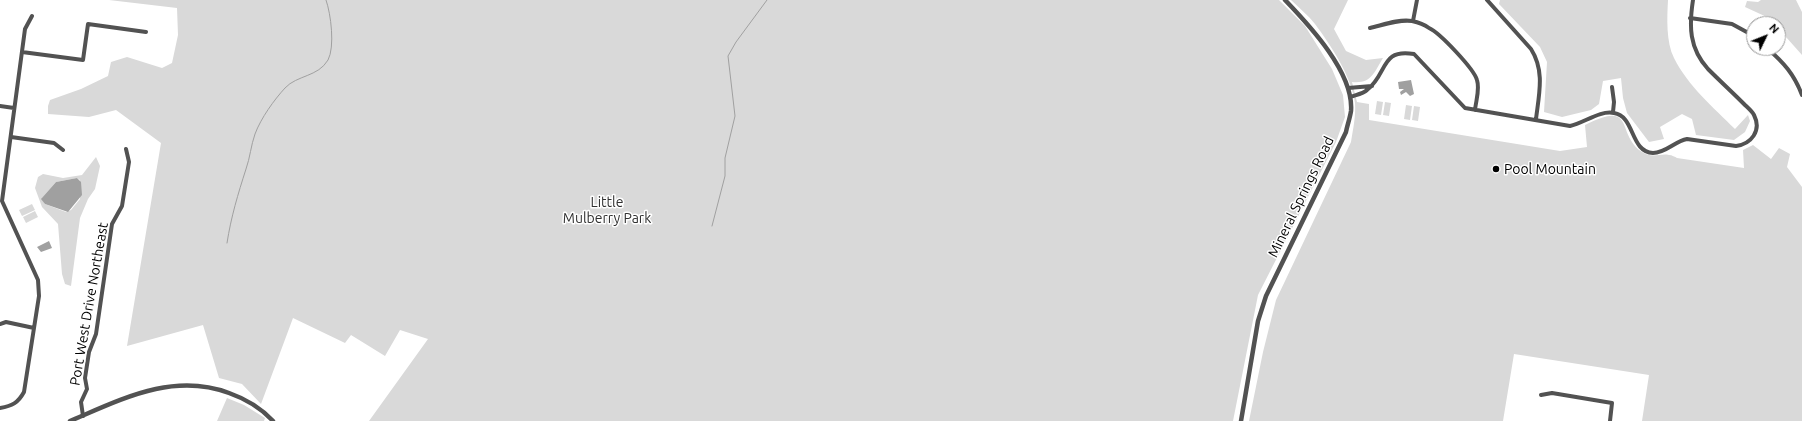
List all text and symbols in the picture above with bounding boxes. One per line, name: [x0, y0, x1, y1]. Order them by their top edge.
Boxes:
north arrow: [1746, 16, 1786, 56]
text: N: [1767, 21, 1781, 36]
street label: Mineral Springs Road: [1264, 134, 1338, 260]
place label: Pool Mountain: [1504, 161, 1596, 177]
marker: Pool Mountain: [1491, 164, 1501, 174]
park label: Little Mulberry Park: [563, 194, 651, 226]
street label: Port West Drive Northeast: [66, 221, 112, 387]

